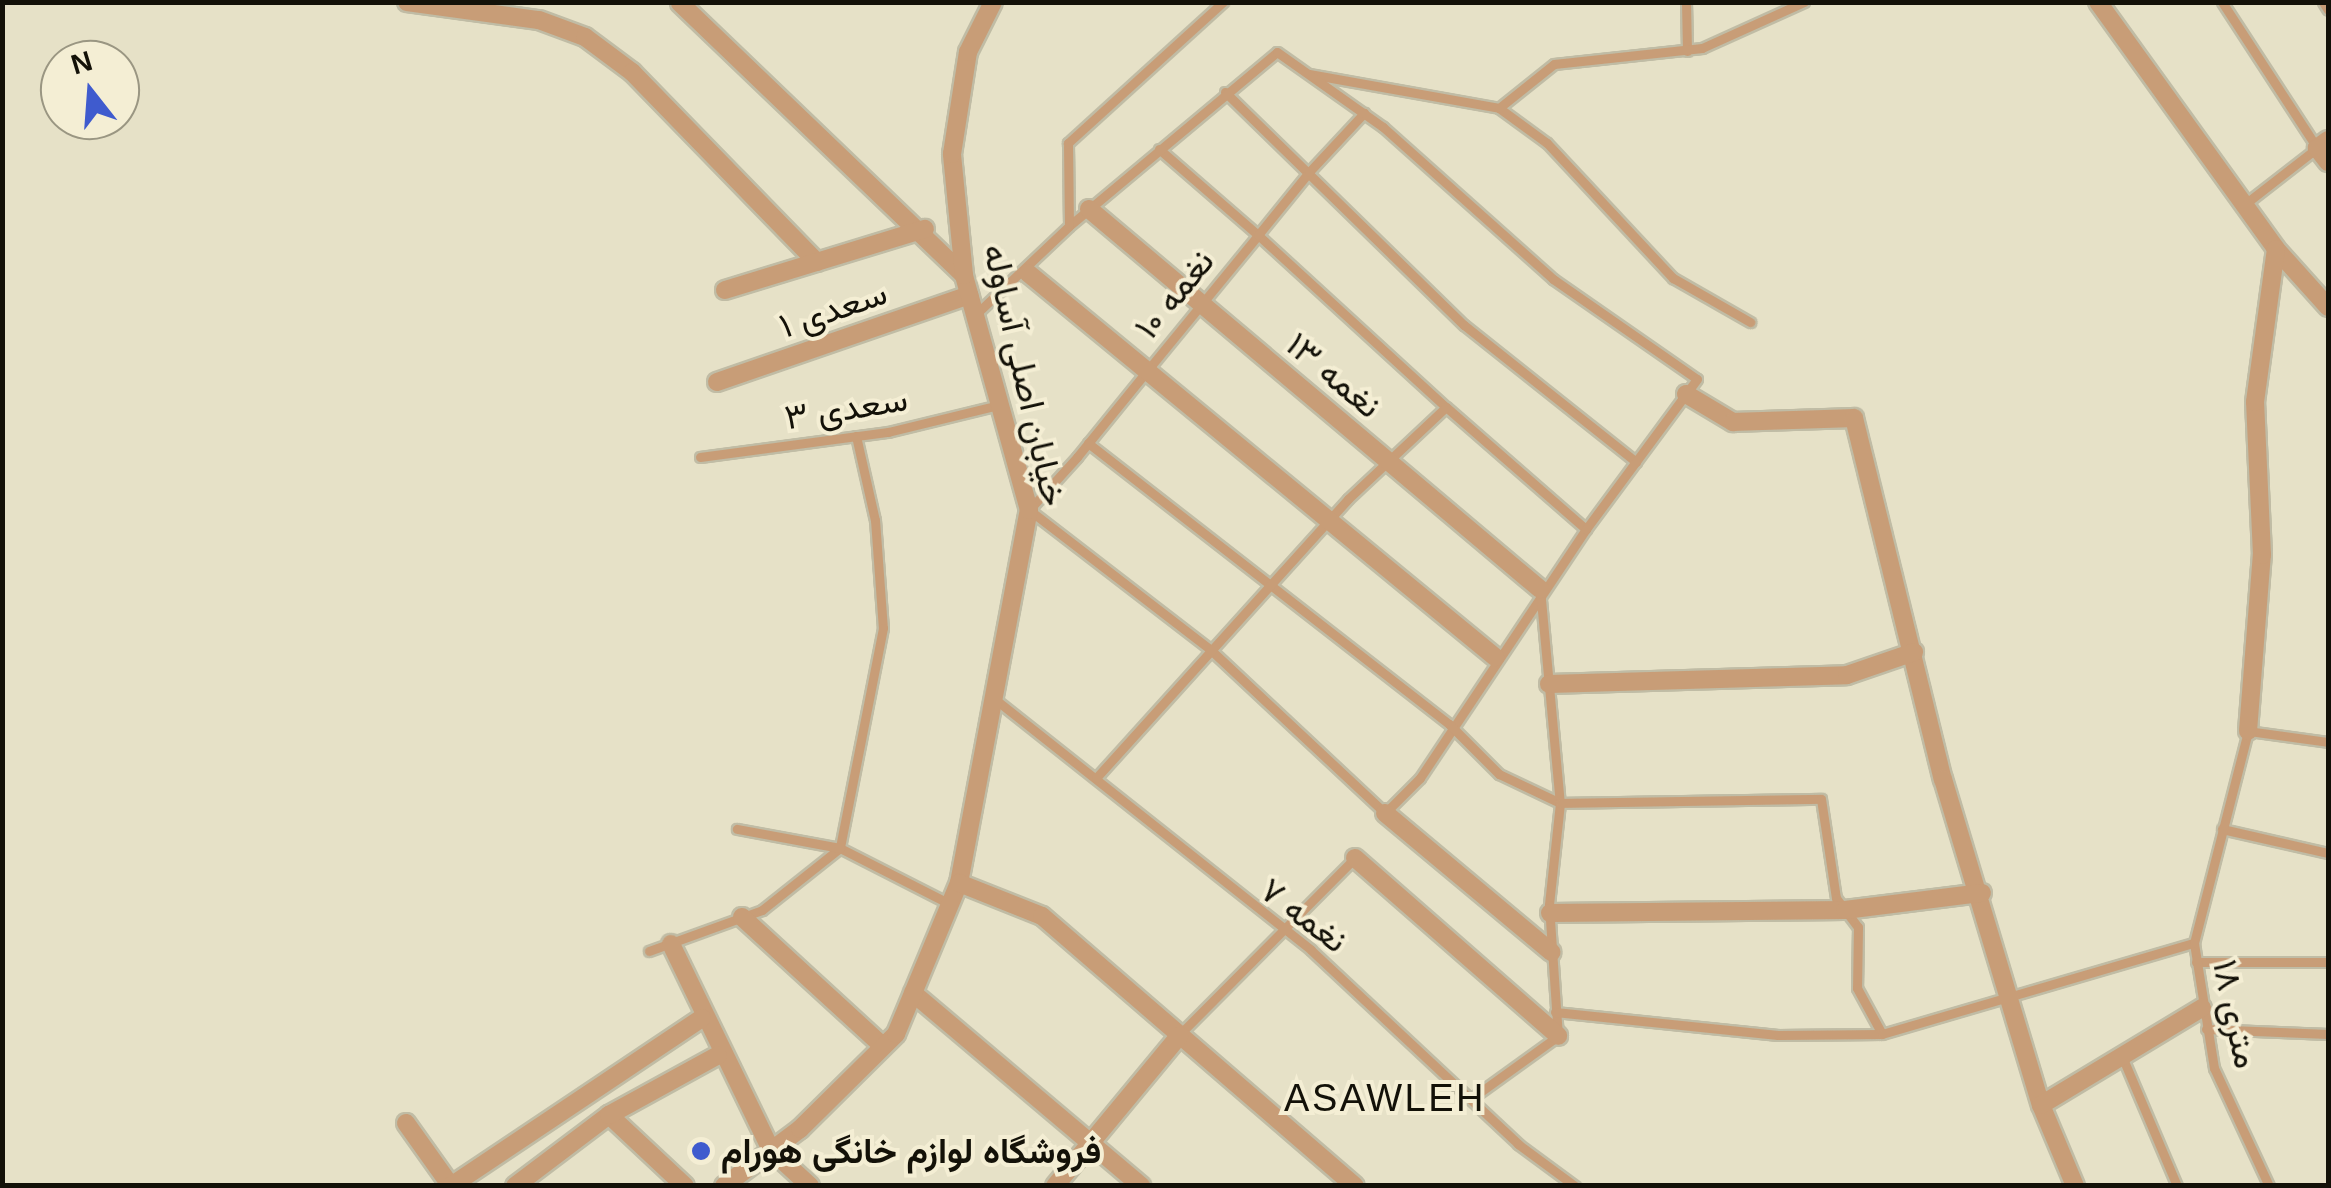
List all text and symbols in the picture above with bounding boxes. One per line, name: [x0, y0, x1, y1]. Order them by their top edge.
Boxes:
north arrow: [40, 40, 140, 140]
text: N: [67, 45, 96, 81]
street label: خیابان اصلی آساوله: [974, 240, 1076, 510]
street label: نغمه ۱۰: [1125, 241, 1223, 347]
street label: سعدی ۱: [774, 271, 892, 347]
street label: نغمه ۱۳: [1278, 323, 1390, 427]
street label: سعدی ۳: [782, 378, 910, 438]
street label: نغمه ۷: [1252, 869, 1356, 961]
street label: ۱۸ متری: [2204, 956, 2268, 1072]
district label: ASAWLEH: [1284, 1076, 1486, 1122]
place label: فروشگاه لوازم خانگی هورام: [721, 1130, 1101, 1172]
marker: فروشگاه لوازم خانگی هورام: [690, 1140, 712, 1162]

